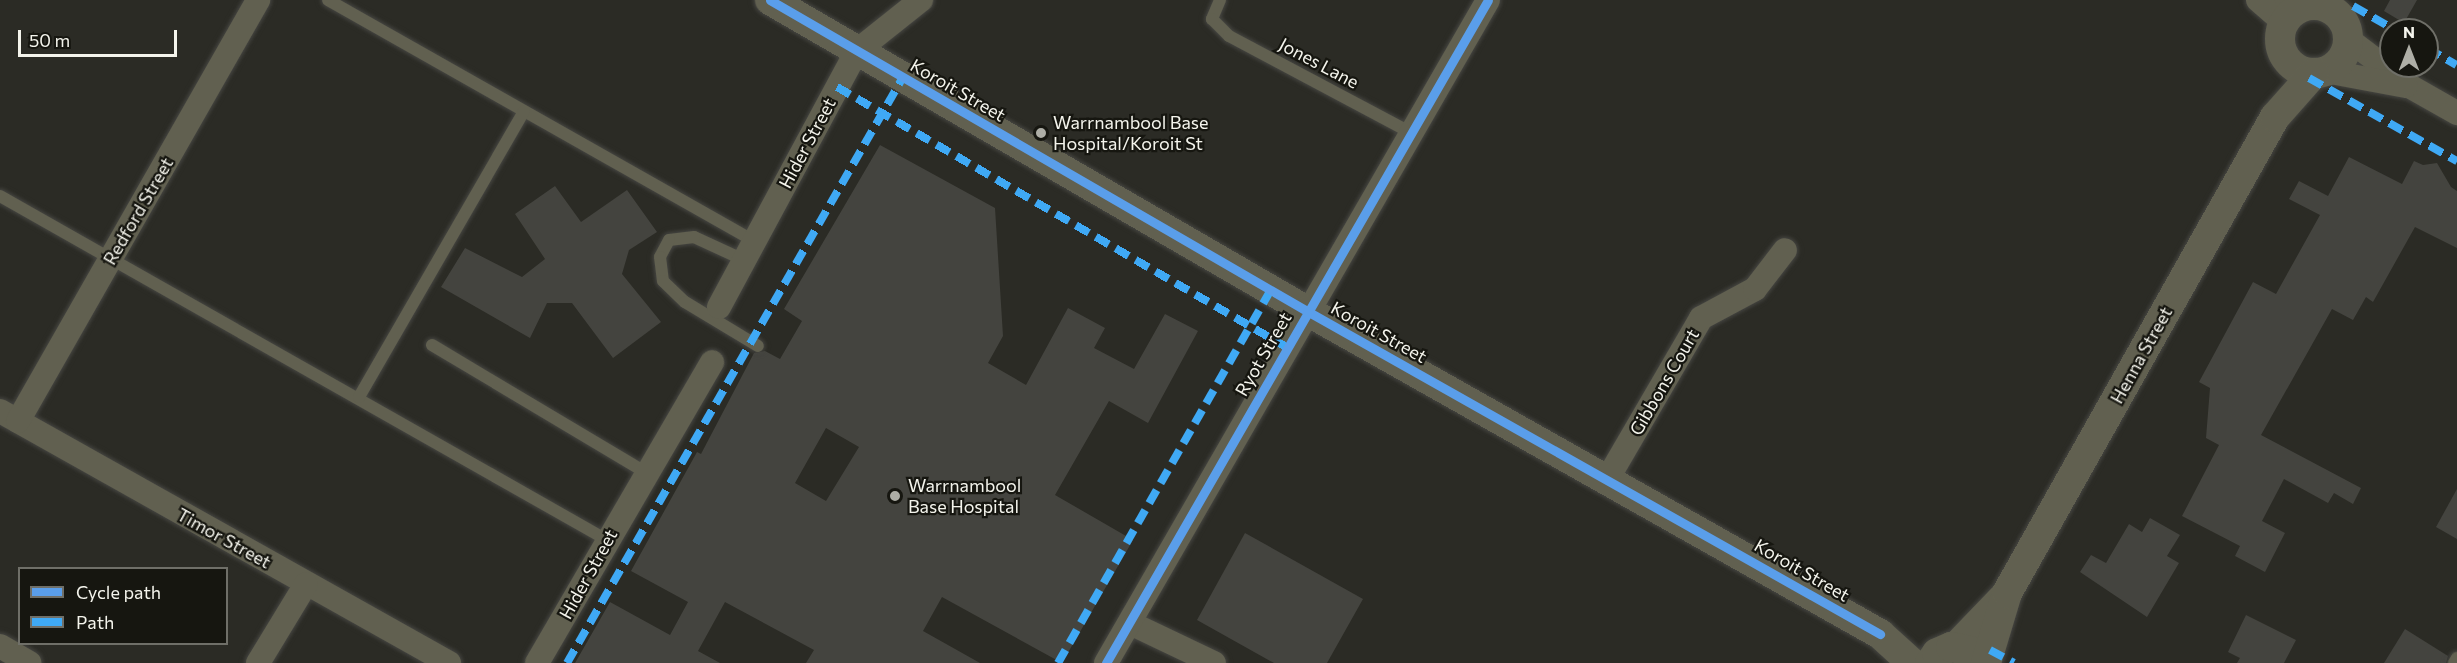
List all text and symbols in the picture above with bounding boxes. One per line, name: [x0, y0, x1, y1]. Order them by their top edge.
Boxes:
scale bar: [21, 18, 180, 56]
north arrow: [2379, 18, 2439, 78]
text: N: [2403, 22, 2415, 41]
text: 50 m: [29, 29, 70, 51]
street label: Jones Lane: [1276, 33, 1362, 93]
street label: Koroit Street: [907, 54, 1009, 126]
street label: Hider Street: [774, 94, 840, 192]
place label: Warrnambool Base Hospital/Koroit St: [1053, 112, 1209, 154]
marker: Warrnambool Base Hospital/Koroit St: [1034, 126, 1048, 140]
street label: Redford Street: [99, 153, 177, 269]
street label: Koroit Street: [1327, 297, 1431, 367]
street label: Henna Street: [2106, 303, 2176, 407]
street label: Ryot Street: [1230, 308, 1296, 400]
street label: Gibbons Court: [1625, 325, 1703, 439]
place label: Warrnambool Base Hospital: [908, 475, 1021, 518]
marker: Warrnambool Base Hospital: [886, 487, 904, 505]
street label: Timor Street: [173, 503, 275, 573]
street label: Hider Street: [554, 525, 622, 623]
street label: Koroit Street: [1751, 534, 1853, 606]
legend: [18, 567, 228, 645]
text: Cycle path: [76, 581, 161, 603]
text: Path: [76, 611, 114, 633]

